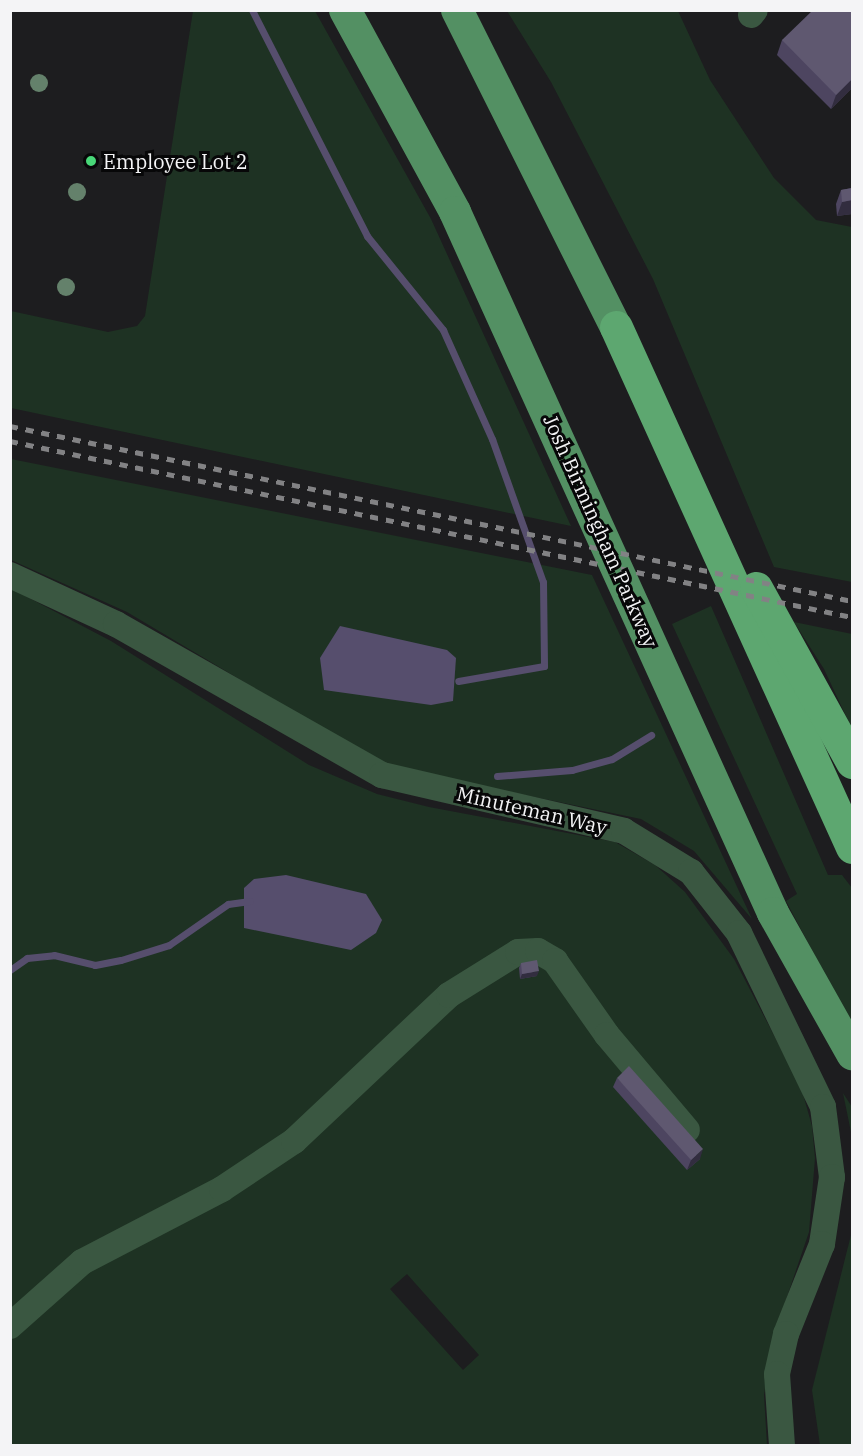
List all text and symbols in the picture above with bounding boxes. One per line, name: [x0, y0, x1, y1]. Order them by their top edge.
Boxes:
place label: Employee Lot 2: [103, 149, 248, 173]
marker: Employee Lot 2: [84, 154, 98, 168]
street label: Josh Birmingham Parkway: [539, 411, 663, 651]
street label: Minuteman Way: [454, 781, 610, 839]

